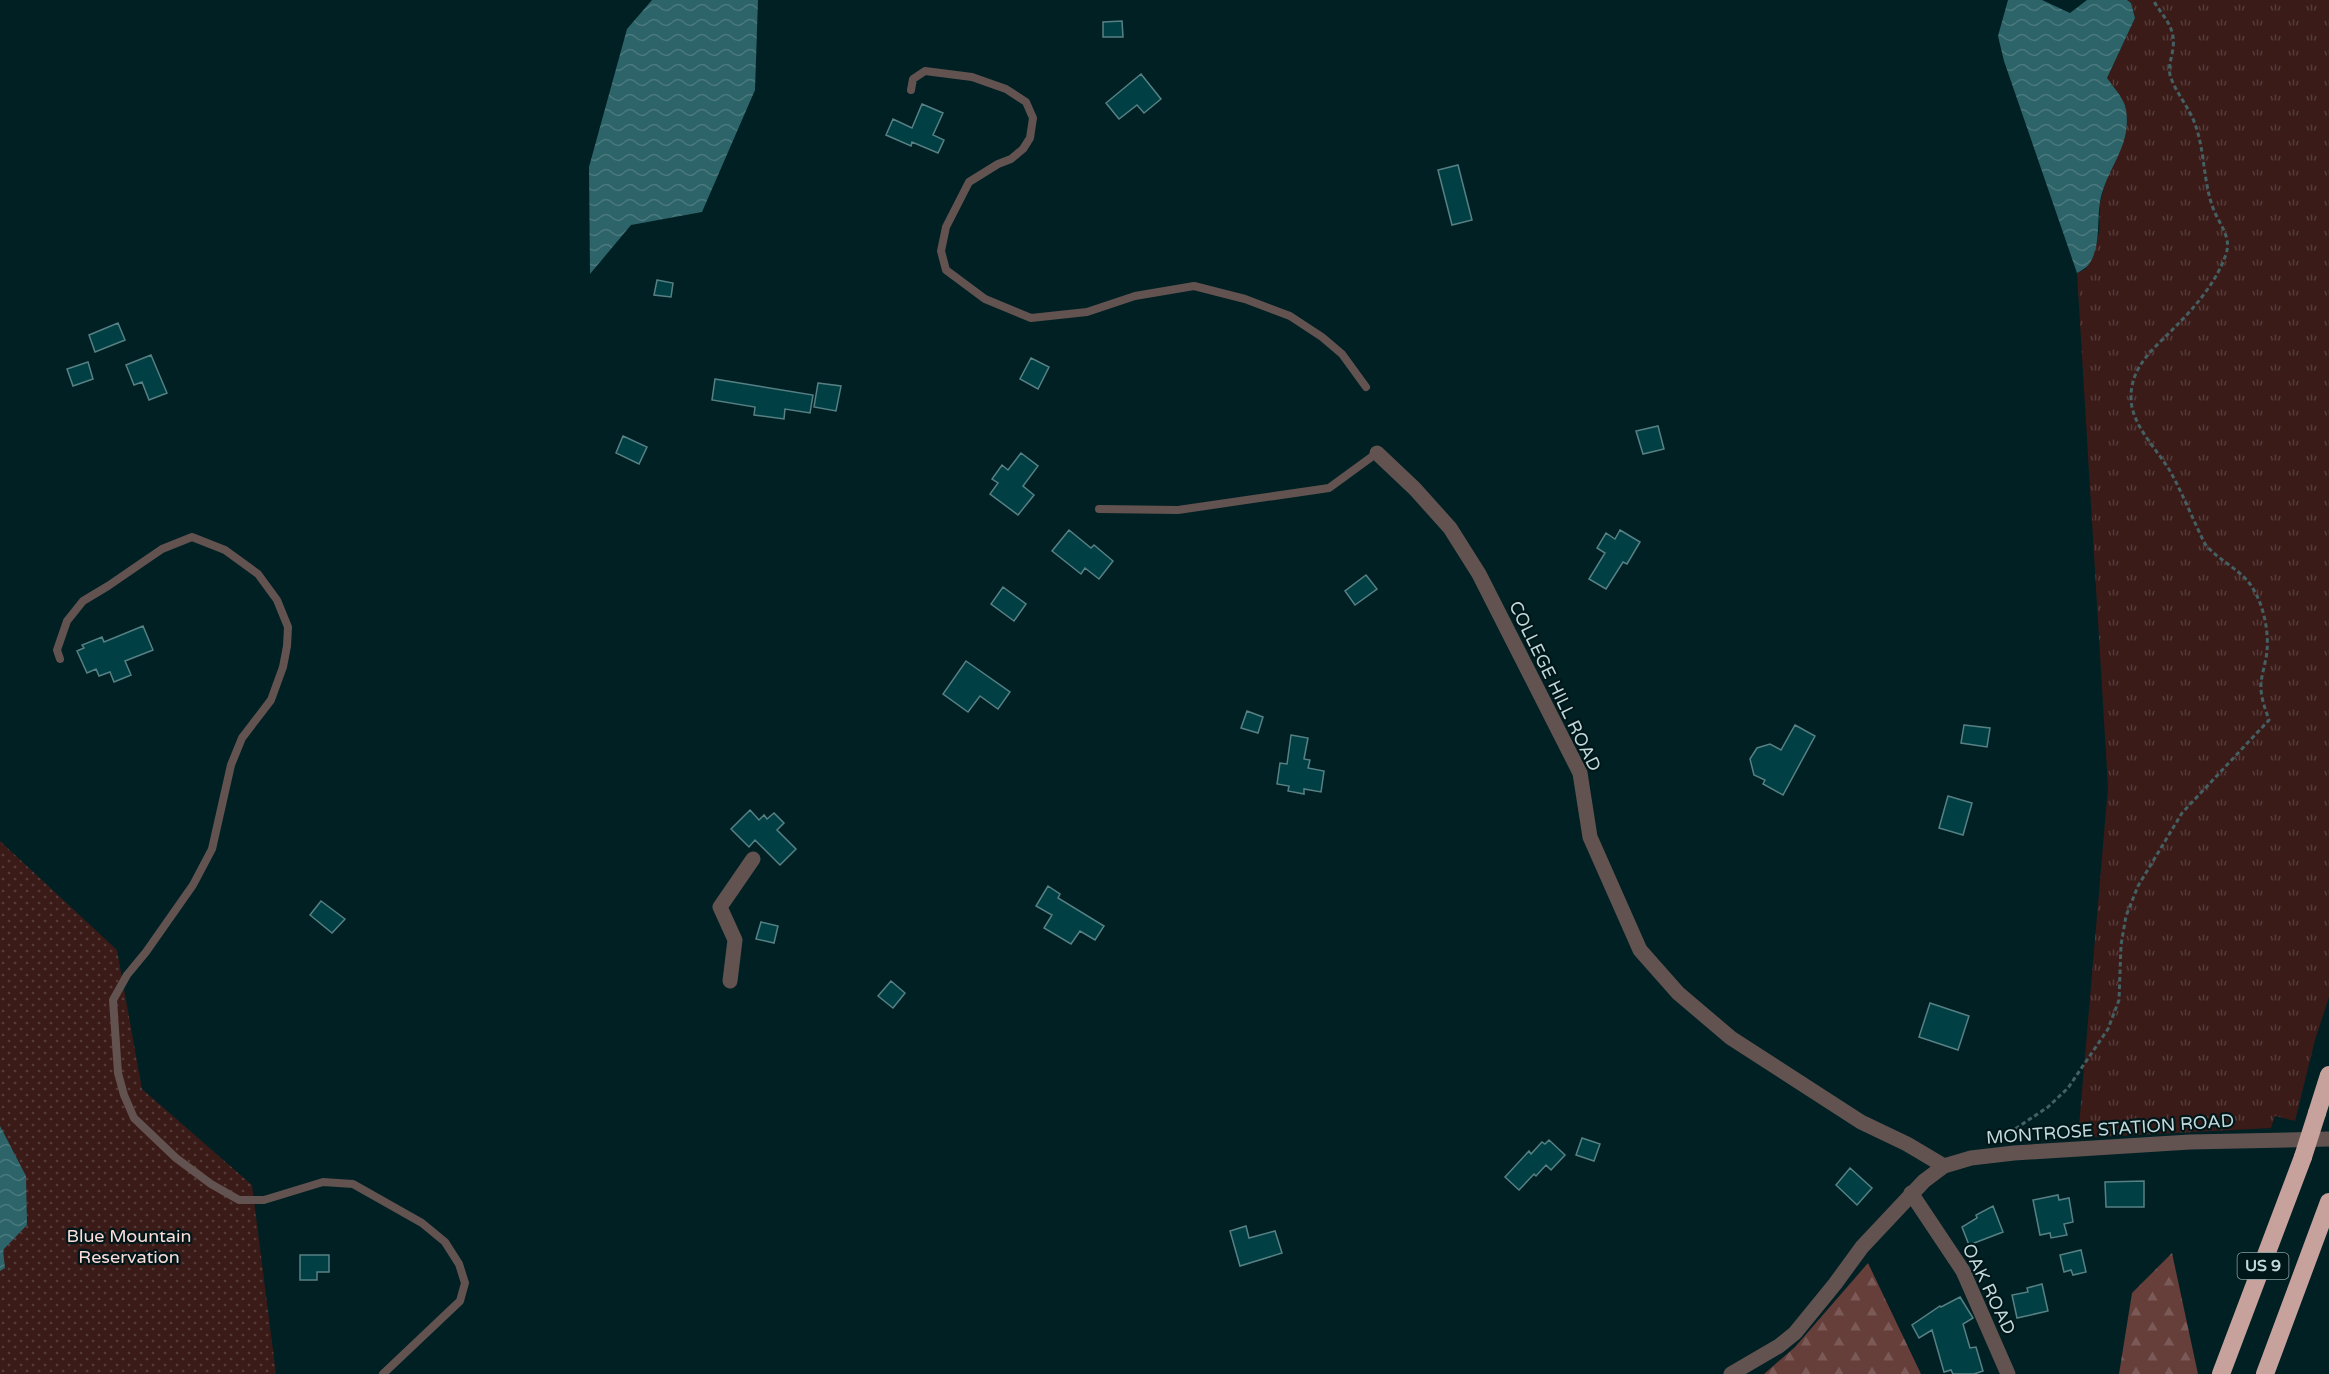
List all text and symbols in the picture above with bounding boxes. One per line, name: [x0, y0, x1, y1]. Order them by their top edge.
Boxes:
street label: COLLEGE HILL ROAD: [1504, 597, 1606, 775]
street label: MONTROSE STATION ROAD: [1985, 1109, 2235, 1149]
park label: Blue Mountain Reservation: [67, 1225, 191, 1268]
street label: OAK ROAD: [1957, 1240, 2021, 1338]
road number: US 9: [2238, 1253, 2288, 1279]

